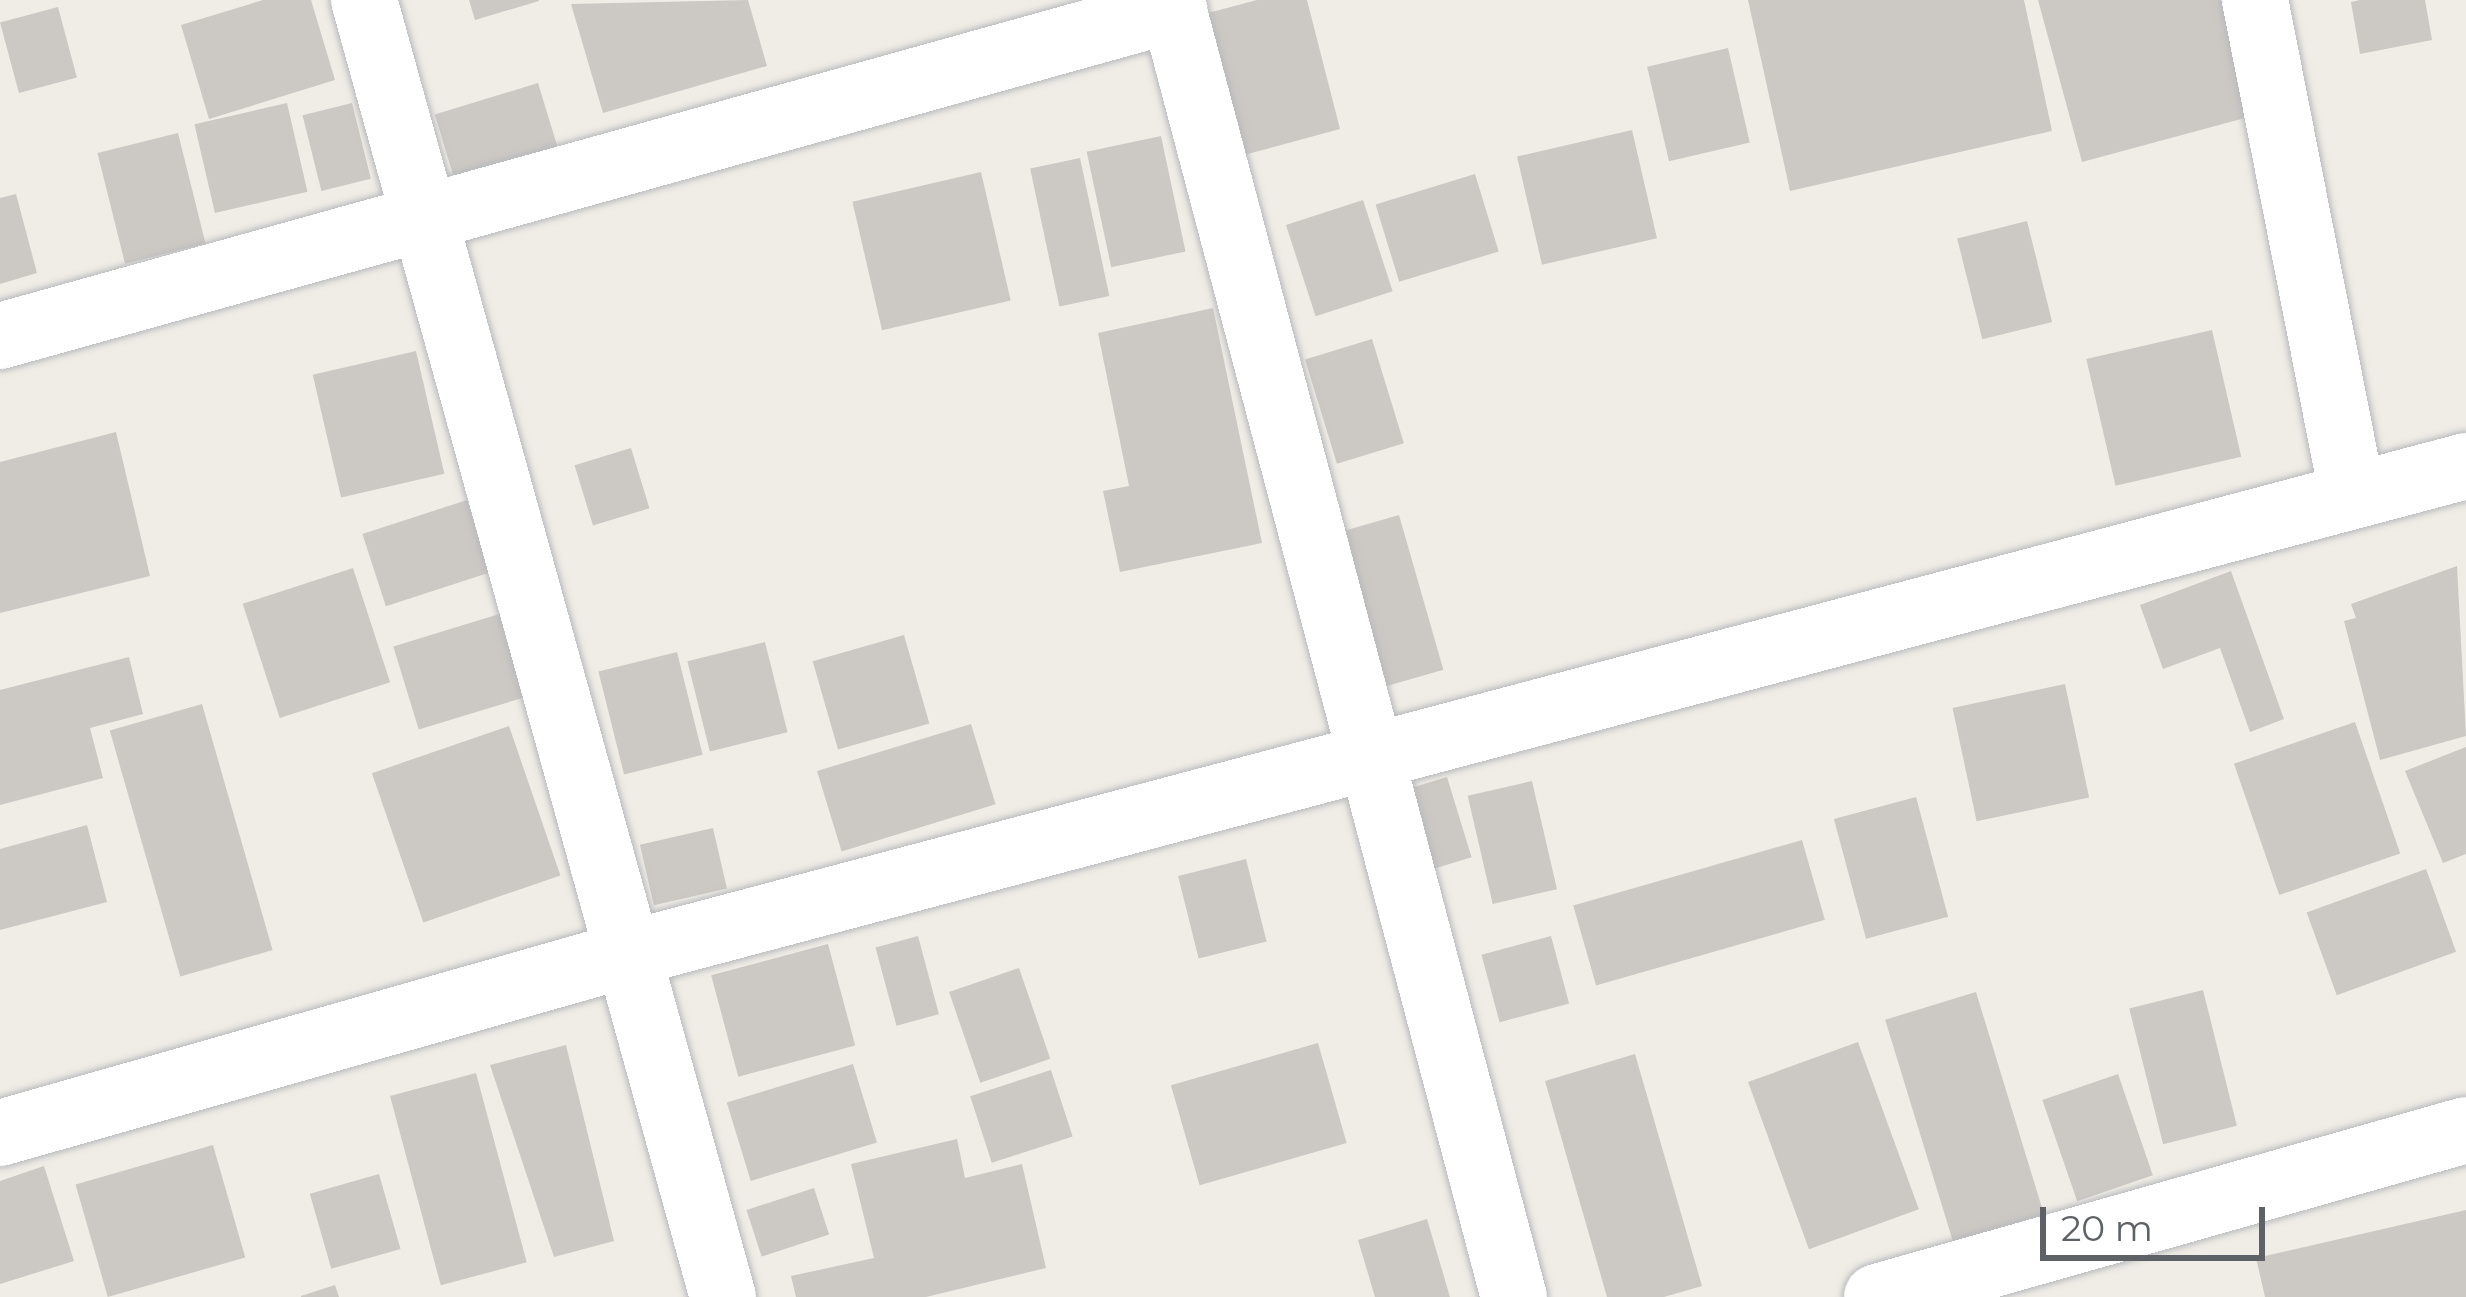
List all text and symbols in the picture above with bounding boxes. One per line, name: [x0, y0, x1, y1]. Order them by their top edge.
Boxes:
scale bar: [2046, 1183, 2271, 1257]
text: 20 m: [2061, 1206, 2153, 1250]

